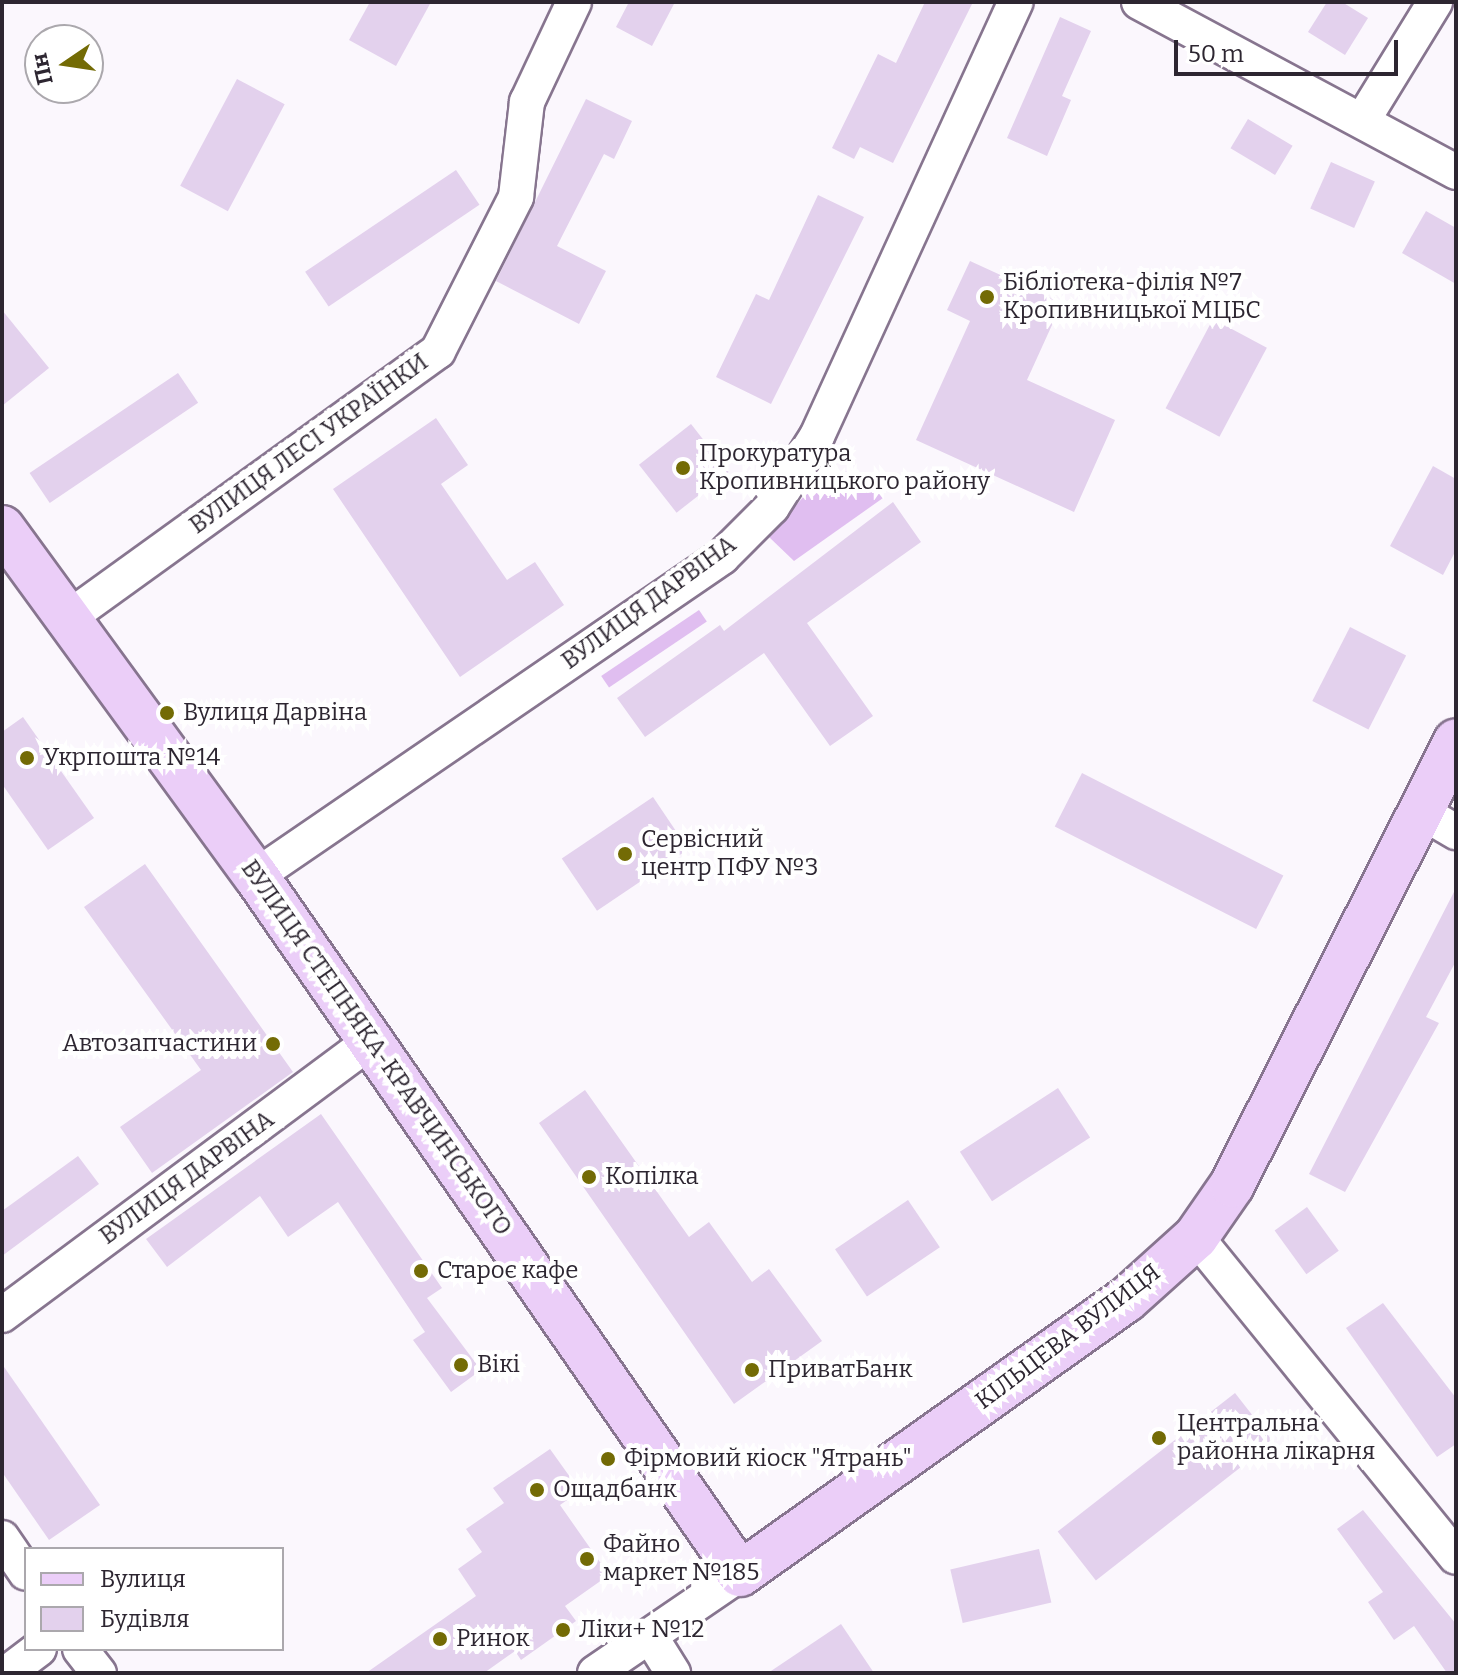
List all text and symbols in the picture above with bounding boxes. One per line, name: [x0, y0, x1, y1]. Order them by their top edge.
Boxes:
north arrow: [24, 24, 104, 104]
scale bar: [1178, 24, 1402, 74]
text: 50 m: [1188, 40, 1244, 68]
text: Пн: [25, 51, 59, 88]
place label: Бібліотека-філія №7 Кропивницької МЦБС: [1003, 269, 1261, 325]
marker: Бібліотека-філія №7 Кропивницької МЦБС: [978, 288, 996, 306]
street label: ВУЛИЦЯ ЛЕСІ УКРАЇНКИ: [184, 348, 434, 540]
place label: Прокуратура Кропивницького району: [699, 440, 990, 496]
marker: Прокуратура Кропивницького району: [674, 459, 692, 477]
street label: ВУЛИЦЯ ДАРВІНА: [556, 530, 742, 676]
place label: Вулиця Дарвіна: [183, 699, 367, 727]
marker: Вулиця Дарвіна: [158, 704, 176, 722]
place label: Укрпошта №14: [43, 744, 220, 772]
marker: Укрпошта №14: [18, 749, 36, 767]
place label: Сервісний центр ПФУ №3: [641, 826, 818, 882]
marker: Сервісний центр ПФУ №3: [616, 845, 634, 863]
street label: ВУЛИЦЯ СТЕПНЯКА-КРАВЧИНСЬКОГО: [235, 855, 517, 1241]
place label: Автозапчастини: [62, 1030, 257, 1058]
marker: Автозапчастини: [264, 1035, 282, 1053]
street label: ВУЛИЦЯ ДАРВІНА: [94, 1105, 280, 1251]
place label: Копілка: [605, 1163, 699, 1191]
marker: Копілка: [580, 1168, 598, 1186]
place label: Староє кафе: [437, 1257, 578, 1285]
street label: КІЛЬЦЕВА ВУЛИЦЯ: [970, 1258, 1166, 1416]
marker: Староє кафе: [412, 1262, 430, 1280]
place label: Вікі: [477, 1351, 520, 1379]
marker: Вікі: [452, 1356, 470, 1374]
place label: ПриватБанк: [768, 1356, 913, 1384]
marker: ПриватБанк: [743, 1361, 761, 1379]
place label: Центральна районна лікарня: [1177, 1410, 1375, 1466]
marker: Центральна районна лікарня: [1148, 1427, 1170, 1449]
place label: Фірмовий кіоск "Ятрань": [624, 1445, 912, 1473]
marker: Фірмовий кіоск "Ятрань": [599, 1450, 617, 1468]
place label: Ощадбанк: [553, 1476, 677, 1504]
marker: Ощадбанк: [528, 1481, 546, 1499]
place label: Файно маркет №185: [603, 1531, 759, 1587]
legend: [24, 1547, 284, 1651]
marker: Файно маркет №185: [578, 1550, 596, 1568]
text: Вулиця: [100, 1565, 186, 1593]
text: Будівля: [100, 1605, 190, 1633]
place label: Ліки+ №12: [579, 1616, 704, 1644]
marker: Ліки+ №12: [554, 1621, 572, 1639]
place label: Ринок: [456, 1625, 530, 1653]
marker: Ринок: [431, 1630, 449, 1648]

